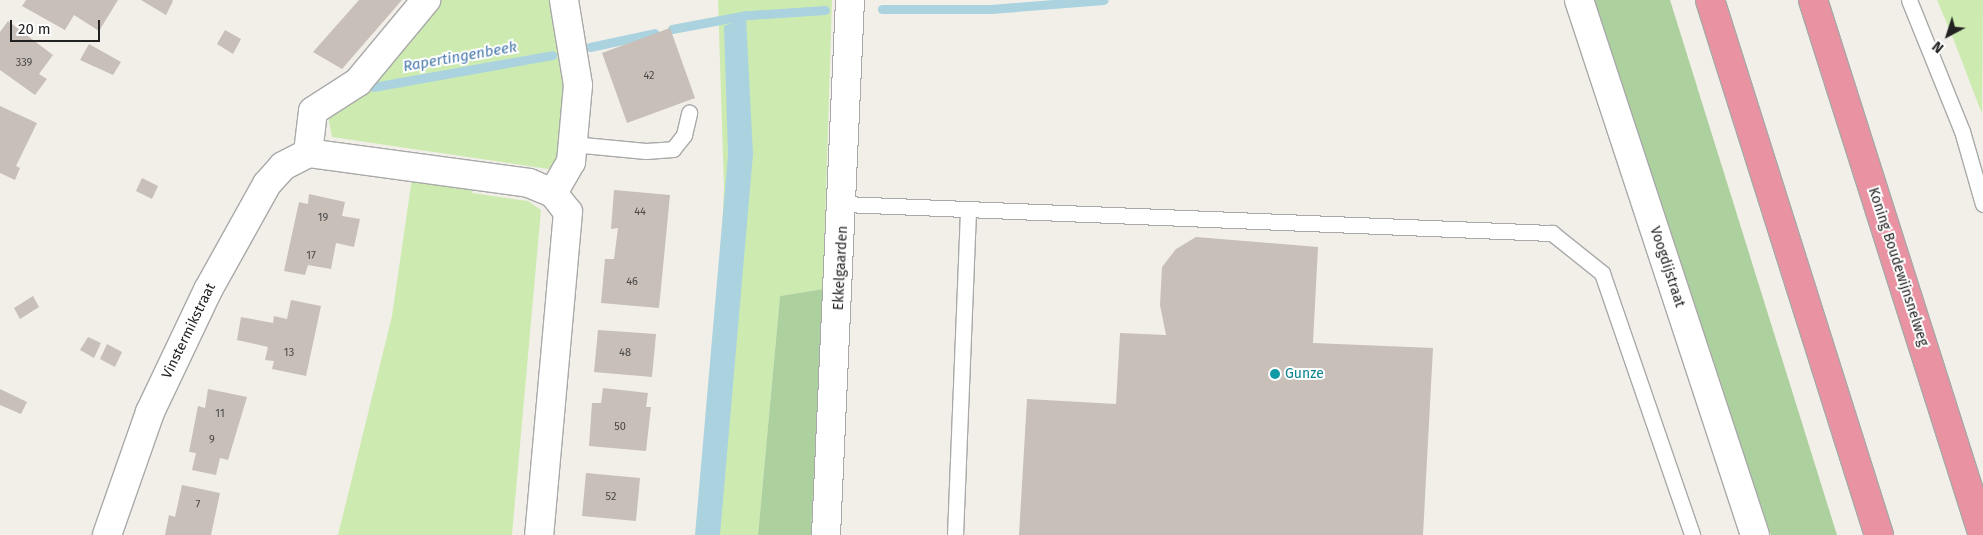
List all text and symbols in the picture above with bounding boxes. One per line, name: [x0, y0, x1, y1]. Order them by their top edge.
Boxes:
scale bar: [12, 10, 102, 42]
north arrow: [1923, 10, 1973, 60]
text: 20 m: [18, 20, 51, 38]
text: N: [1929, 37, 1947, 56]
water label: Rapertingenbeek: [402, 38, 518, 76]
house number: 339: [16, 56, 32, 70]
house number: 42: [643, 69, 655, 83]
street label: Koning Boudewijnsnelweg: [1864, 185, 1932, 349]
house number: 44: [634, 205, 646, 219]
house number: 19: [318, 211, 328, 225]
street label: Ekkelgaarden: [830, 225, 852, 311]
street label: Voogdijstraat: [1646, 225, 1688, 309]
house number: 17: [306, 249, 316, 263]
house number: 46: [626, 275, 638, 289]
street label: Vinstermikstraat: [159, 281, 219, 381]
house number: 13: [284, 346, 294, 360]
house number: 48: [619, 346, 631, 360]
place label: Gunze: [1285, 366, 1324, 382]
marker: Gunze: [1269, 368, 1281, 380]
house number: 11: [215, 407, 225, 421]
house number: 50: [614, 420, 626, 434]
house number: 9: [209, 433, 215, 447]
house number: 52: [606, 490, 616, 504]
house number: 7: [196, 498, 200, 512]

